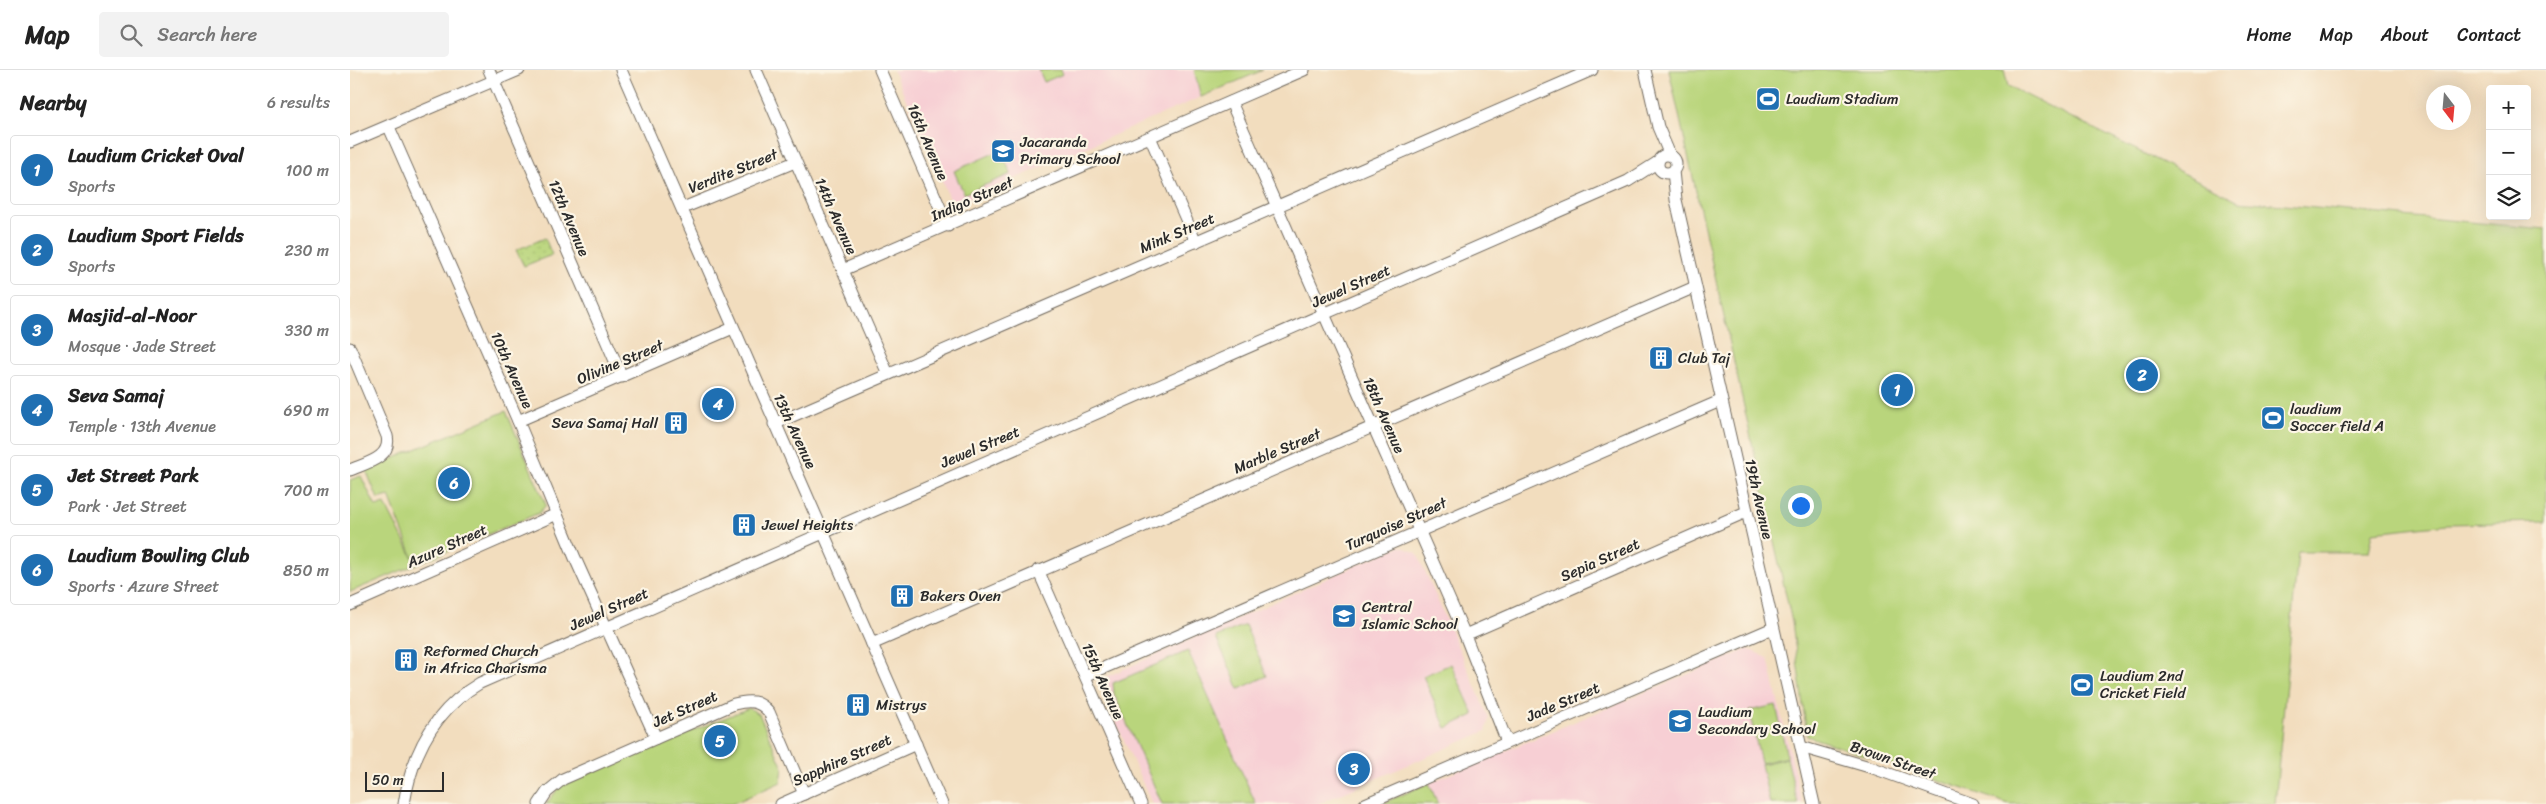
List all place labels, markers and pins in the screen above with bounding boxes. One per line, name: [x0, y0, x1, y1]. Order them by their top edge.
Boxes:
sports icon: Laudium Stadium: [1755, 86, 1781, 112]
place label: Laudium Stadium: [1786, 86, 1899, 112]
place label: Jacaranda Primary School: [1019, 129, 1121, 172]
school or university icon: Jacaranda Primary School: [990, 138, 1016, 164]
building icon: Club Taj: [1648, 345, 1674, 371]
place label: Club Taj: [1678, 345, 1731, 371]
pin: 2: [2126, 356, 2158, 394]
pin: 1: [1881, 371, 1913, 409]
pin: 4: [702, 385, 734, 423]
place label: laudium Soccer field A: [2290, 396, 2384, 439]
sports icon: laudium Soccer field A: [2260, 405, 2286, 431]
place label: Seva Samaj Hall: [551, 410, 659, 436]
building icon: Seva Samaj Hall: [663, 410, 689, 436]
pin: 6: [438, 464, 470, 502]
building icon: Jewel Heights: [731, 512, 757, 538]
place label: Jewel Heights: [761, 512, 854, 538]
building icon: Bakers Oven: [889, 583, 915, 609]
place label: Bakers Oven: [920, 583, 1001, 609]
place label: Central Islamic School: [1361, 594, 1459, 637]
school or university icon: Central Islamic School: [1331, 603, 1357, 629]
place label: Reformed Church in Africa Charisma: [424, 638, 547, 681]
building icon: Reformed Church in Africa Charisma: [393, 647, 419, 673]
place label: Laudium 2nd Cricket Field: [2100, 663, 2187, 706]
sports icon: Laudium 2nd Cricket Field: [2069, 672, 2095, 698]
building icon: Mistrys: [845, 692, 871, 718]
place label: Mistrys: [876, 692, 927, 718]
place label: Laudium Secondary School: [1698, 699, 1817, 742]
school or university icon: Laudium Secondary School: [1667, 708, 1693, 734]
pin: 5: [704, 722, 736, 760]
pin: 3: [1338, 750, 1370, 788]

